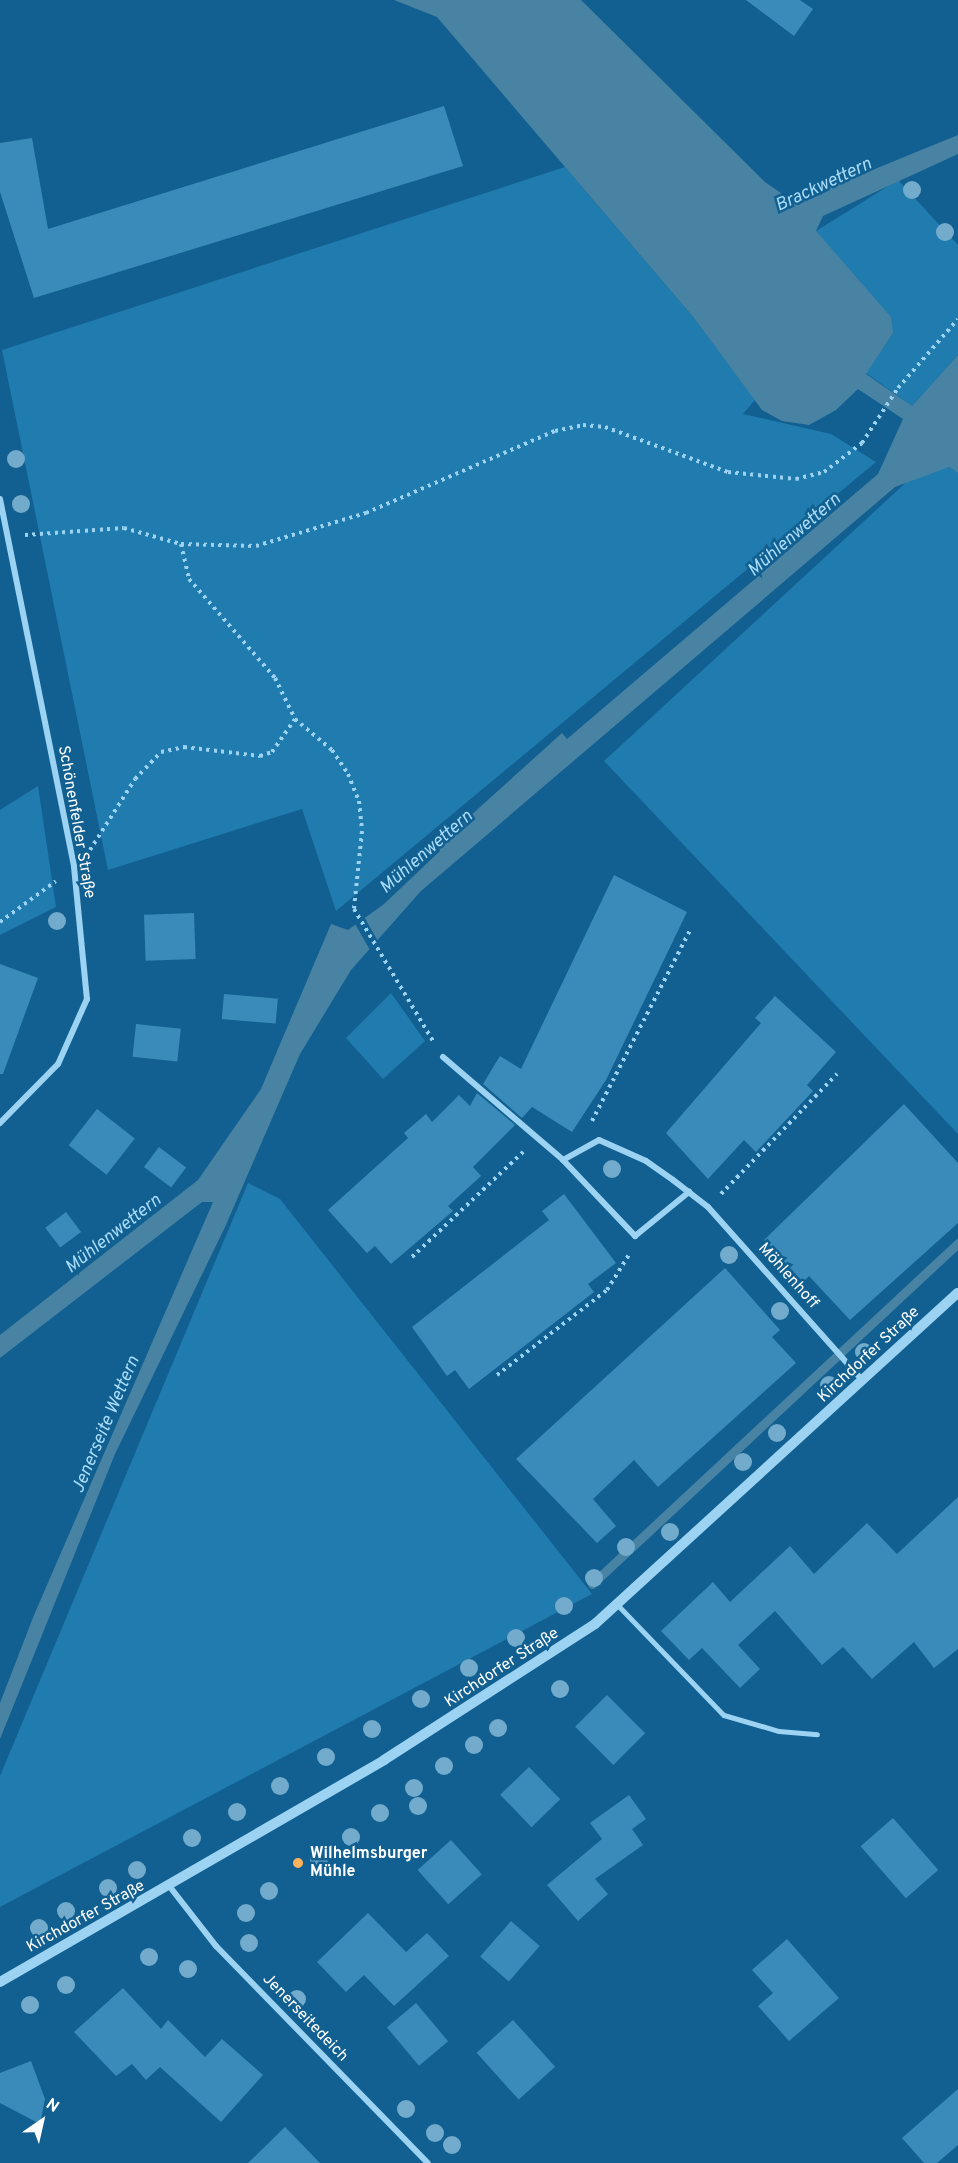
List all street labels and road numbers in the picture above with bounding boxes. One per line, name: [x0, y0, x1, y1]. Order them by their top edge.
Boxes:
street label: Schönenfelder Straße: [53, 744, 99, 900]
street label: Möhlenhoff: [754, 1239, 822, 1313]
street label: Kirchdorfer Straße: [814, 1303, 924, 1407]
street label: Kirchdorfer Straße: [441, 1624, 563, 1712]
street label: Kirchdorfer Straße: [24, 1877, 148, 1957]
street label: Jenerseitedeich: [258, 1970, 352, 2066]

